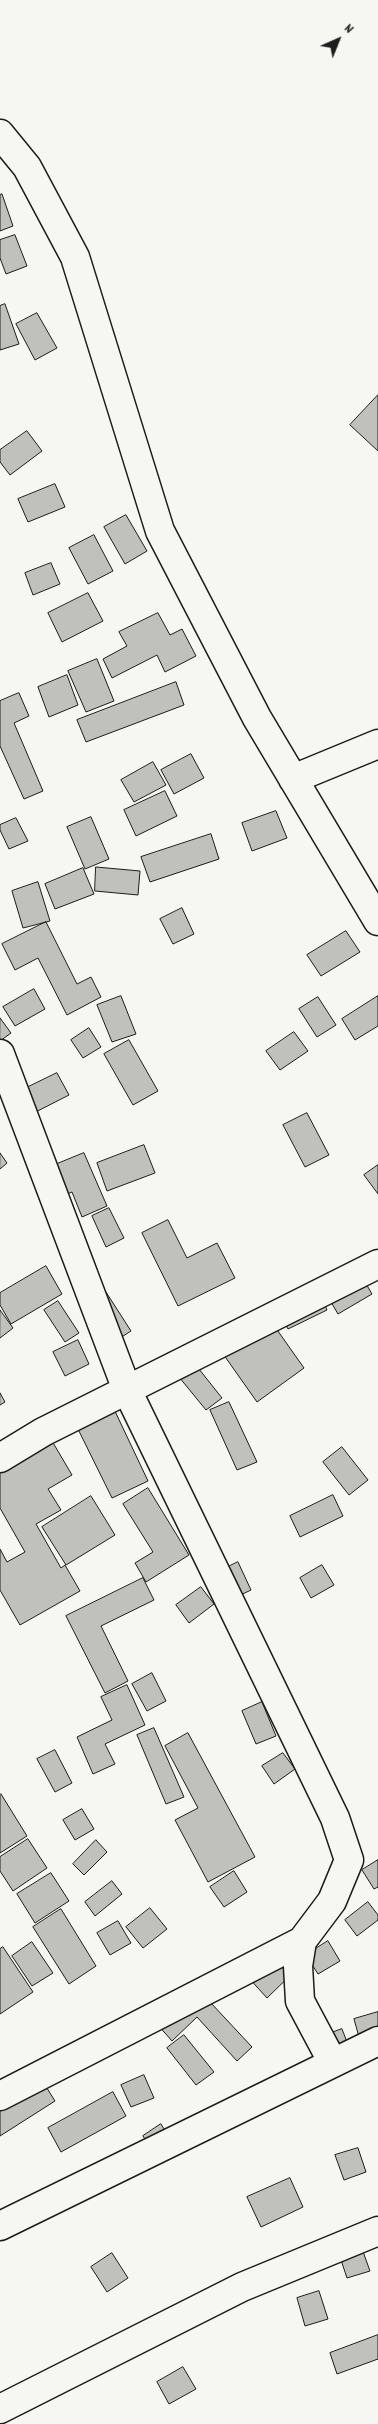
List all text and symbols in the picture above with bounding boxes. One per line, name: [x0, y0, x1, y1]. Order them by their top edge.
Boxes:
north arrow: [313, 15, 363, 65]
text: N: [339, 20, 358, 39]

